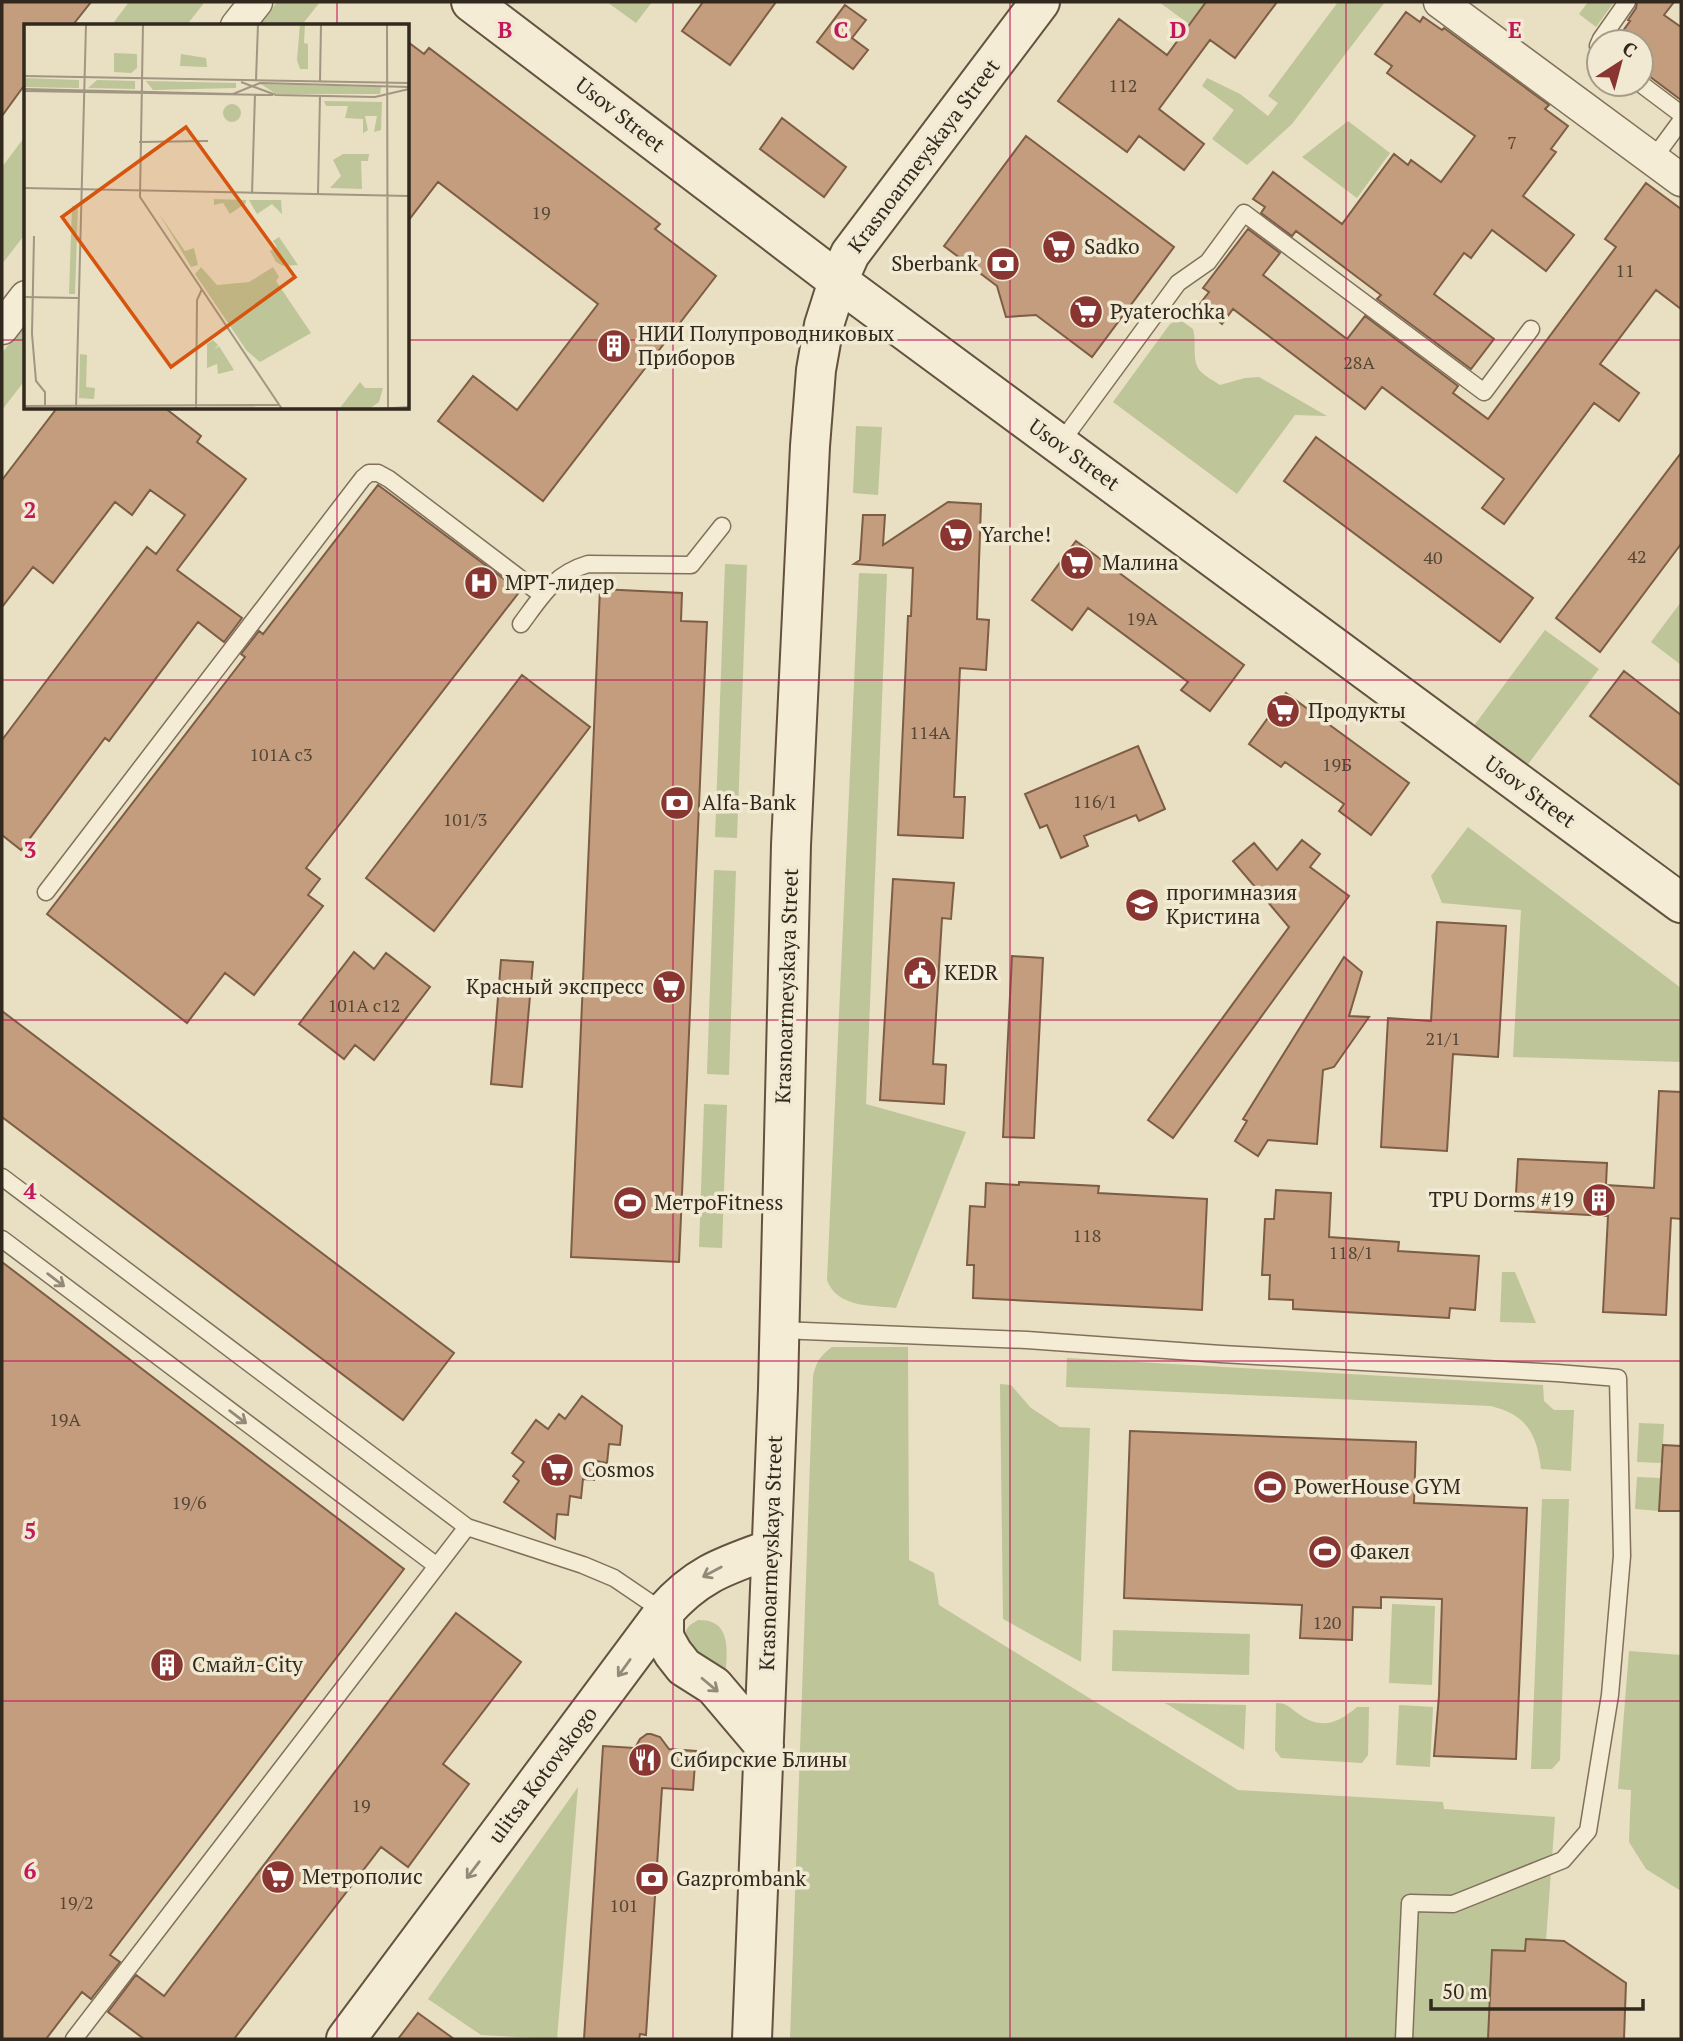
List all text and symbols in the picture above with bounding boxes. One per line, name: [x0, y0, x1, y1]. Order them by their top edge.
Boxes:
text: B: [498, 14, 513, 45]
text: C: [834, 14, 849, 45]
text: D: [1170, 14, 1187, 45]
text: E: [1508, 14, 1522, 45]
inset map: [24, 24, 410, 410]
north arrow: [1585, 28, 1655, 98]
text: С: [1618, 35, 1643, 63]
street label: Krasnoarmeyskaya Street: [841, 53, 1005, 258]
street label: Usov Street: [570, 70, 671, 158]
house number: 112: [1109, 73, 1137, 97]
house number: 7: [1507, 130, 1517, 154]
house number: 19: [531, 200, 551, 224]
supermarket icon: Sadko: [1040, 228, 1078, 266]
place label: Sadko: [1084, 232, 1140, 260]
bank icon: Sberbank: [984, 245, 1022, 283]
place label: Sberbank: [891, 249, 978, 277]
house number: 11: [1615, 258, 1635, 282]
supermarket icon: Pyaterochka: [1067, 293, 1105, 331]
place label: Pyaterochka: [1110, 297, 1226, 325]
place label: НИИ Полупроводниковых Приборов: [638, 319, 894, 371]
building icon: НИИ Полупроводниковых Приборов: [595, 327, 633, 365]
house number: 28А: [1343, 350, 1375, 374]
street label: Usov Street: [1023, 412, 1126, 497]
text: 2: [24, 494, 37, 525]
supermarket icon: Yarche!: [937, 516, 975, 554]
place label: Yarche!: [981, 520, 1051, 548]
supermarket icon: Малина: [1058, 544, 1096, 582]
house number: 42: [1627, 544, 1647, 568]
house number: 40: [1423, 545, 1443, 569]
place label: Малина: [1102, 548, 1179, 576]
hospital icon: МРТ-лидер: [462, 564, 500, 602]
place label: МРТ-лидер: [505, 568, 615, 596]
house number: 19А: [1126, 606, 1158, 630]
supermarket icon: Продукты: [1264, 692, 1302, 730]
place label: Продукты: [1308, 696, 1406, 724]
house number: 114А: [909, 720, 951, 744]
house number: 101А с3: [249, 742, 313, 766]
street label: Usov Street: [1479, 749, 1582, 834]
house number: 19Б: [1322, 752, 1352, 776]
bank icon: Alfa-Bank: [658, 784, 696, 822]
place label: Alfa-Bank: [702, 788, 796, 816]
house number: 116/1: [1073, 789, 1117, 813]
house number: 101/3: [443, 807, 487, 831]
text: 3: [24, 834, 37, 865]
street label: Krasnoarmeyskaya Street: [768, 867, 804, 1104]
place label: прогимназия Кристина: [1166, 878, 1297, 930]
school or university icon: прогимназия Кристина: [1123, 886, 1161, 924]
public building icon: KEDR: [901, 954, 939, 992]
place label: KEDR: [944, 958, 999, 986]
supermarket icon: Красный экспресс: [650, 968, 688, 1006]
place label: Красный экспресс: [466, 972, 644, 1000]
house number: 101А с12: [328, 993, 400, 1017]
house number: 21/1: [1426, 1026, 1460, 1050]
text: 4: [24, 1175, 37, 1206]
building icon: TPU Dorms #19: [1580, 1181, 1618, 1219]
sports icon: МетроFitness: [611, 1184, 649, 1222]
place label: TPU Dorms #19: [1429, 1185, 1574, 1213]
place label: МетроFitness: [654, 1188, 783, 1216]
house number: 118: [1073, 1223, 1101, 1247]
house number: 118/1: [1329, 1240, 1373, 1264]
one-way arrow: [47, 1273, 65, 1288]
house number: 19А: [49, 1407, 81, 1431]
one-way arrow: [229, 1409, 247, 1424]
street label: Krasnoarmeyskaya Street: [752, 1434, 788, 1671]
supermarket icon: Cosmos: [538, 1451, 576, 1489]
place label: Cosmos: [582, 1455, 655, 1483]
sports icon: PowerHouse GYM: [1251, 1468, 1289, 1506]
place label: PowerHouse GYM: [1294, 1472, 1461, 1500]
house number: 19/6: [172, 1490, 207, 1514]
text: 5: [24, 1515, 37, 1546]
sports icon: Факел: [1306, 1533, 1344, 1571]
place label: Факел: [1350, 1537, 1410, 1565]
one-way arrow: [702, 1566, 723, 1579]
house number: 120: [1313, 1610, 1341, 1634]
building icon: Смайл-City: [148, 1646, 186, 1684]
place label: Смайл-City: [192, 1650, 303, 1678]
one-way arrow: [617, 1658, 631, 1677]
one-way arrow: [701, 1677, 719, 1692]
street label: ulitsa Kotovskogo: [481, 1700, 603, 1849]
restaurant icon: Сибирские Блины: [626, 1741, 664, 1779]
place label: Сибирские Блины: [670, 1745, 848, 1773]
house number: 19: [351, 1793, 371, 1817]
text: 6: [24, 1855, 37, 1886]
supermarket icon: Метрополис: [259, 1858, 297, 1896]
one-way arrow: [466, 1860, 481, 1879]
bank icon: Gazprombank: [633, 1860, 671, 1898]
place label: Метрополис: [302, 1862, 423, 1890]
place label: Gazprombank: [676, 1864, 807, 1892]
house number: 19/2: [59, 1890, 93, 1914]
house number: 101: [610, 1893, 638, 1917]
scale bar: [1431, 1968, 1643, 2012]
text: 50 m: [1442, 1977, 1488, 2005]

